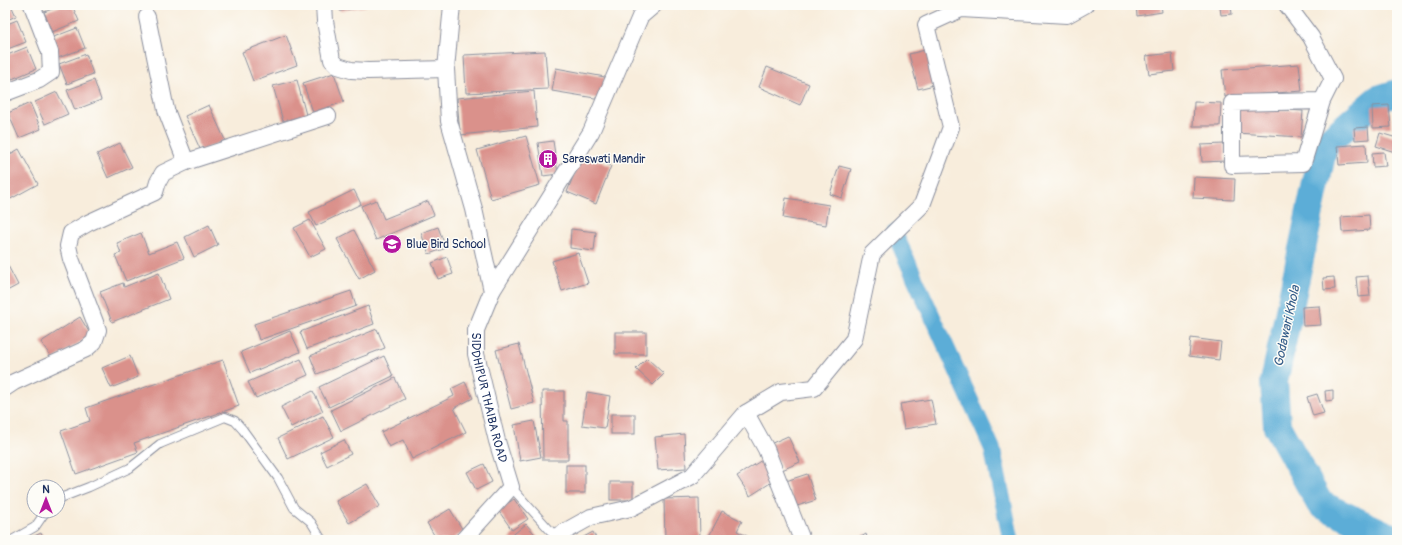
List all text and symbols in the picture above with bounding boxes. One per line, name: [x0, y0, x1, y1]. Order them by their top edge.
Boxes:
building icon: Saraswati Mandir: [537, 148, 559, 170]
place label: Saraswati Mandir: [562, 152, 646, 167]
school or university icon: Blue Bird School: [381, 233, 403, 255]
place label: Blue Bird School: [406, 237, 486, 252]
water label: Godawari Khola: [1271, 283, 1304, 368]
street label: SIDDHIPUR THAIBA ROAD: [467, 332, 510, 465]
north arrow: [26, 479, 66, 519]
text: N: [42, 483, 50, 496]

